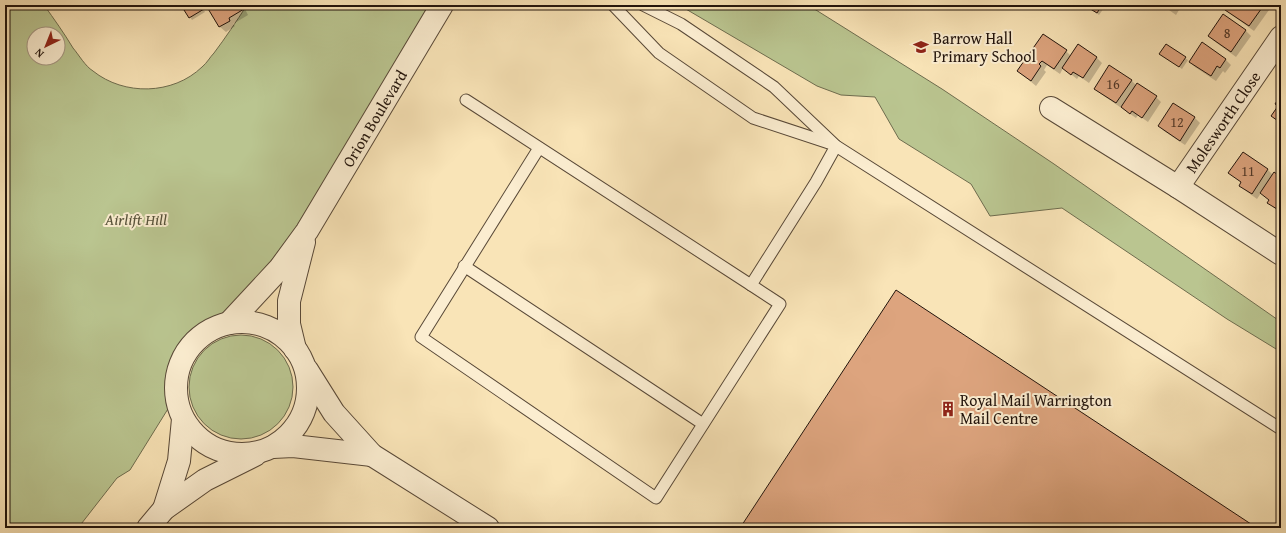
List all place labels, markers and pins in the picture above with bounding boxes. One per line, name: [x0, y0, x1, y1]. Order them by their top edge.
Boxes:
place label: Barrow Hall Primary School: [933, 26, 1036, 68]
school or university icon: Barrow Hall Primary School: [912, 38, 930, 56]
place label: Royal Mail Warrington Mail Centre: [960, 388, 1112, 430]
building icon: Royal Mail Warrington Mail Centre: [939, 400, 957, 418]

